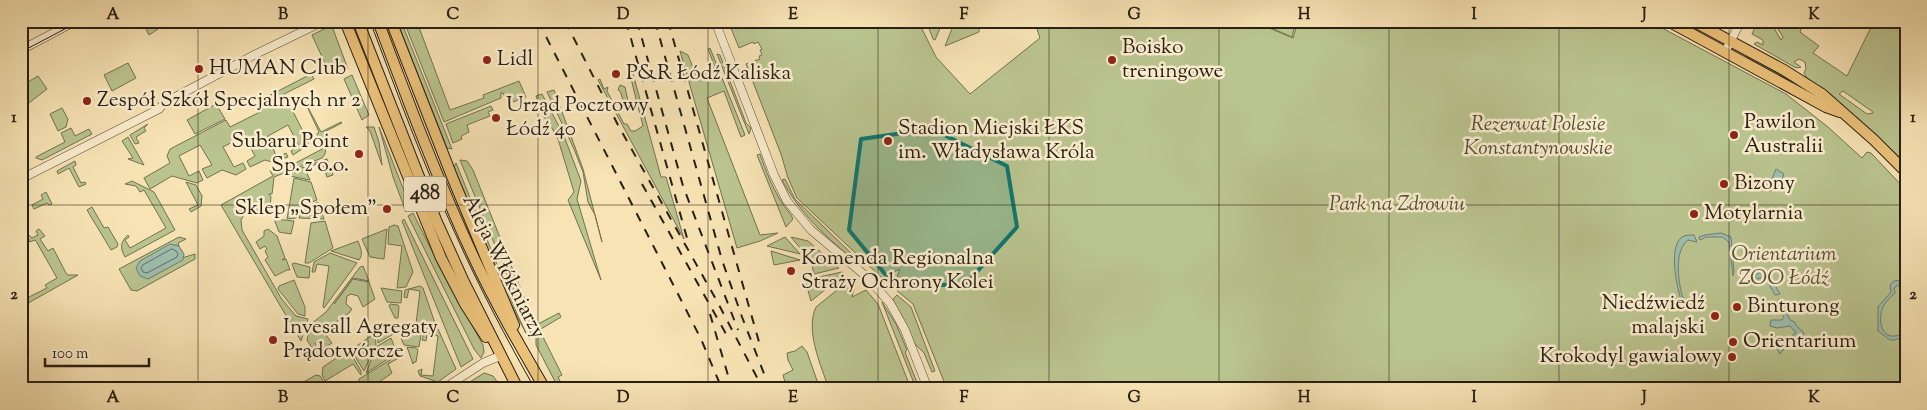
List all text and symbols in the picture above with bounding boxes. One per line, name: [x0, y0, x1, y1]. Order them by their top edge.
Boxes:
text: A: [107, 4, 120, 27]
text: B: [278, 4, 288, 27]
text: C: [447, 4, 460, 27]
text: D: [617, 4, 630, 27]
text: E: [788, 4, 798, 27]
text: F: [960, 4, 969, 27]
text: G: [1127, 4, 1141, 27]
text: H: [1298, 4, 1311, 27]
text: I: [1471, 4, 1477, 27]
text: J: [1640, 4, 1647, 27]
text: K: [1808, 4, 1820, 27]
place label: Boisko treningowe: [1122, 33, 1223, 87]
place label: Lidl: [497, 45, 533, 75]
place label: HUMAN Club: [209, 54, 346, 84]
marker: Lidl: [481, 54, 493, 66]
marker: Boisko treningowe: [1106, 54, 1118, 66]
place label: P&R Łódź Kaliska: [626, 59, 792, 89]
marker: HUMAN Club: [193, 63, 205, 75]
marker: P&R Łódź Kaliska: [610, 68, 622, 80]
place label: Zespół Szkół Specjalnych nr 2: [97, 86, 361, 116]
place label: Urząd Pocztowy Łódź 40: [506, 91, 649, 145]
marker: Zespół Szkół Specjalnych nr 2: [81, 95, 93, 107]
text: 1: [11, 107, 17, 130]
text: 1: [1910, 107, 1916, 130]
place label: Pawilon Australii: [1744, 108, 1823, 162]
park label: Rezerwat Polesie Konstantynowskie: [1464, 110, 1612, 164]
marker: Urząd Pocztowy Łódź 40: [490, 112, 502, 124]
place label: Stadion Miejski ŁKS im. Władysława Króla: [898, 114, 1095, 168]
place label: Subaru Point Sp. z o.o.: [232, 127, 349, 181]
marker: Pawilon Australii: [1728, 129, 1740, 141]
marker: Stadion Miejski ŁKS im. Władysława Króla: [882, 135, 894, 147]
marker: Subaru Point Sp. z o.o.: [353, 148, 365, 160]
place label: Bizony: [1734, 169, 1795, 199]
road number: 488: [404, 176, 446, 212]
marker: Bizony: [1718, 178, 1730, 190]
street label: Aleja Włókniarzy: [454, 190, 553, 345]
park label: Park na Zdrowiu: [1329, 190, 1465, 220]
place label: Sklep „Społem”: [234, 194, 377, 224]
place label: Motylarnia: [1704, 199, 1803, 229]
marker: Sklep „Społem”: [381, 203, 393, 215]
marker: Motylarnia: [1688, 208, 1700, 220]
park label: Orientarium ZOO Łódź: [1731, 240, 1837, 294]
place label: Komenda Regionalna Straży Ochrony Kolei: [801, 244, 994, 298]
marker: Komenda Regionalna Straży Ochrony Kolei: [785, 265, 797, 277]
text: 2: [10, 284, 18, 307]
text: 2: [1909, 284, 1917, 307]
place label: Niedźwiedź malajski: [1602, 289, 1705, 343]
place label: Binturong: [1747, 292, 1839, 322]
marker: Binturong: [1731, 301, 1743, 313]
marker: Niedźwiedź malajski: [1709, 310, 1721, 322]
place label: Invesall Agregaty Prądotwórcze: [283, 313, 438, 367]
place label: Orientarium: [1743, 327, 1856, 357]
marker: Invesall Agregaty Prądotwórcze: [267, 334, 279, 346]
scale bar: [45, 335, 149, 367]
marker: Orientarium: [1727, 336, 1739, 348]
place label: Krokodyl gawialowy: [1539, 342, 1723, 372]
text: 100 m: [52, 344, 89, 365]
marker: Krokodyl gawialowy: [1726, 351, 1738, 363]
text: A: [107, 387, 120, 410]
text: B: [278, 387, 288, 410]
text: C: [447, 387, 460, 410]
text: D: [617, 387, 630, 410]
text: E: [788, 387, 798, 410]
text: F: [960, 387, 969, 410]
text: G: [1127, 387, 1141, 410]
text: H: [1298, 387, 1311, 410]
text: I: [1471, 387, 1477, 410]
text: J: [1640, 387, 1647, 410]
text: K: [1808, 387, 1820, 410]

